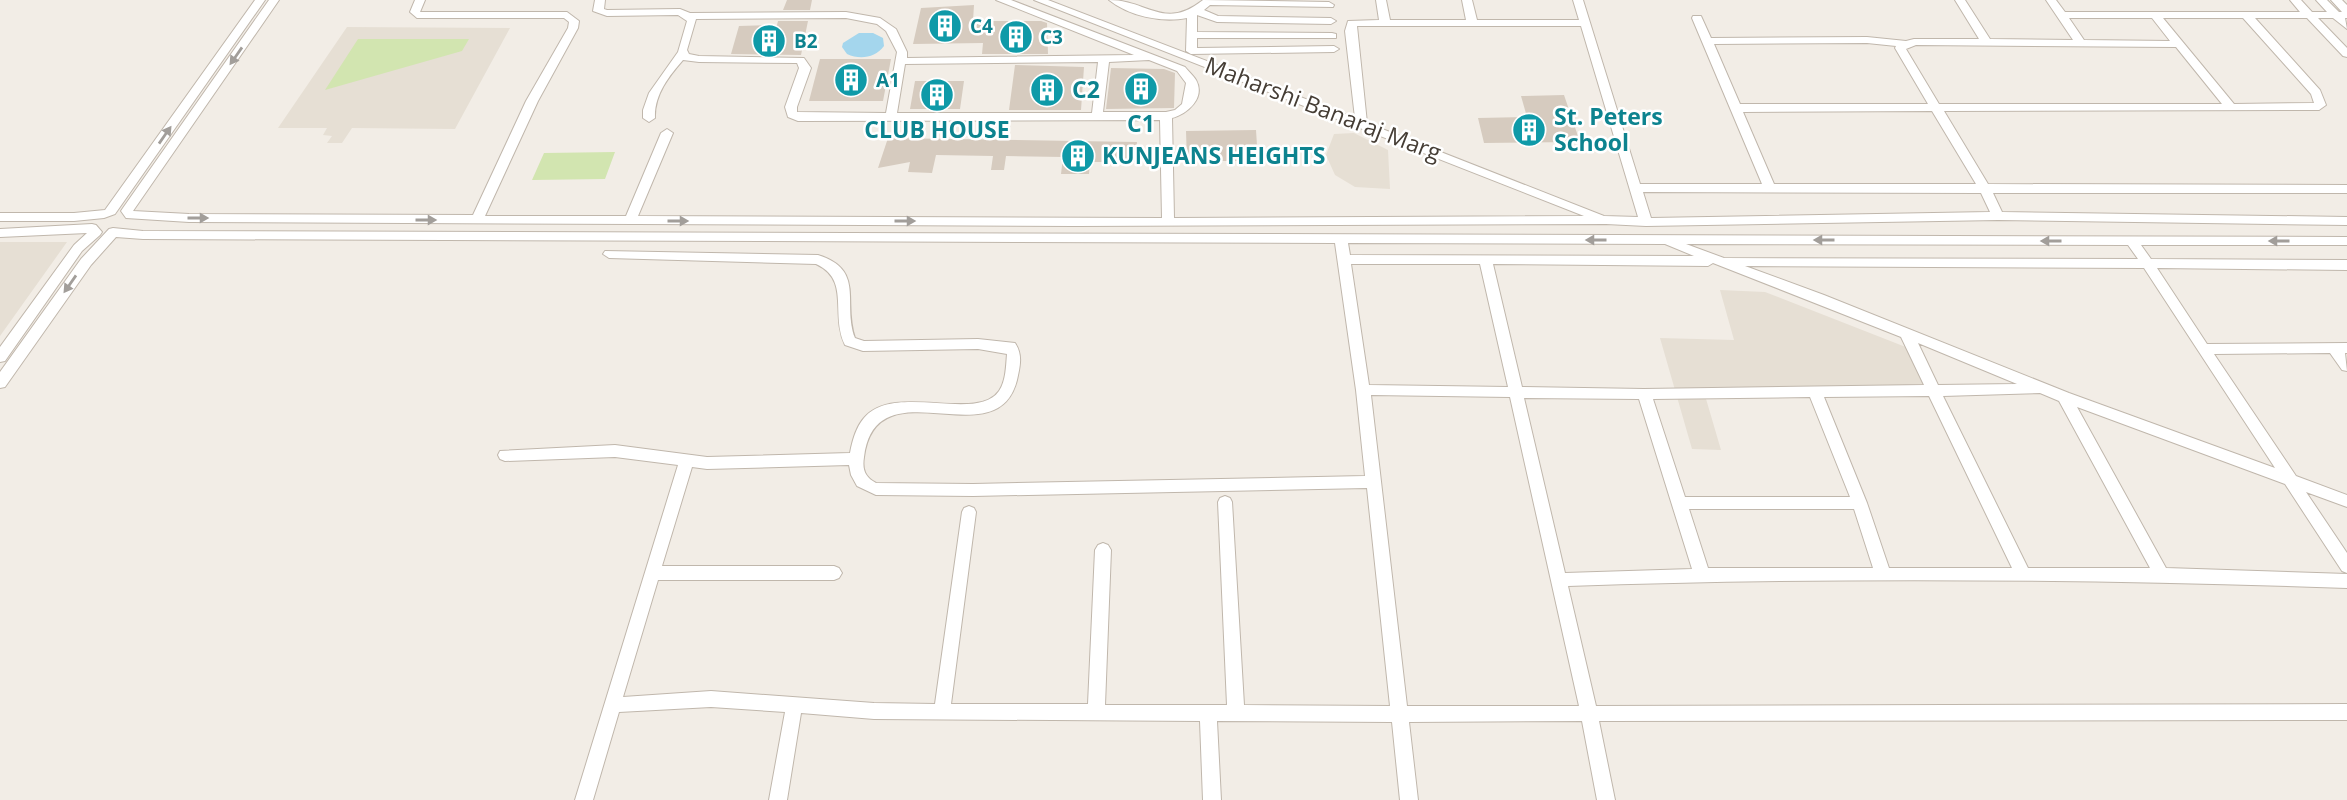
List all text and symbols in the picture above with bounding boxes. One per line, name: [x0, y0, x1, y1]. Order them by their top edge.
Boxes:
building icon: C4: [926, 7, 964, 45]
place label: C4: [970, 13, 993, 39]
building icon: C3: [997, 18, 1035, 56]
building icon: B2: [750, 22, 788, 60]
place label: C3: [1040, 24, 1063, 50]
place label: B2: [794, 28, 818, 54]
one-way arrow: [229, 47, 243, 65]
street label: Maharshi Banaraj Marg: [1201, 48, 1446, 168]
building icon: A1: [832, 61, 870, 99]
place label: A1: [876, 67, 900, 93]
building icon: C1: [1122, 70, 1160, 108]
building icon: C2: [1028, 71, 1066, 109]
place label: C2: [1072, 73, 1100, 105]
building icon: CLUB HOUSE: [918, 76, 956, 114]
place label: St. Peters School: [1554, 100, 1663, 158]
place label: C1: [1127, 107, 1155, 139]
building icon: St. Peters School: [1510, 111, 1548, 149]
place label: CLUB HOUSE: [864, 113, 1010, 145]
one-way arrow: [158, 126, 172, 144]
building icon: KUNJEANS HEIGHTS: [1059, 137, 1097, 175]
place label: KUNJEANS HEIGHTS: [1102, 139, 1325, 171]
one-way arrow: [187, 213, 209, 224]
one-way arrow: [415, 214, 437, 226]
one-way arrow: [667, 215, 689, 227]
one-way arrow: [894, 215, 916, 227]
one-way arrow: [1585, 234, 1607, 246]
one-way arrow: [1813, 234, 1835, 246]
one-way arrow: [2040, 235, 2062, 247]
one-way arrow: [2268, 235, 2290, 247]
one-way arrow: [63, 275, 77, 293]

